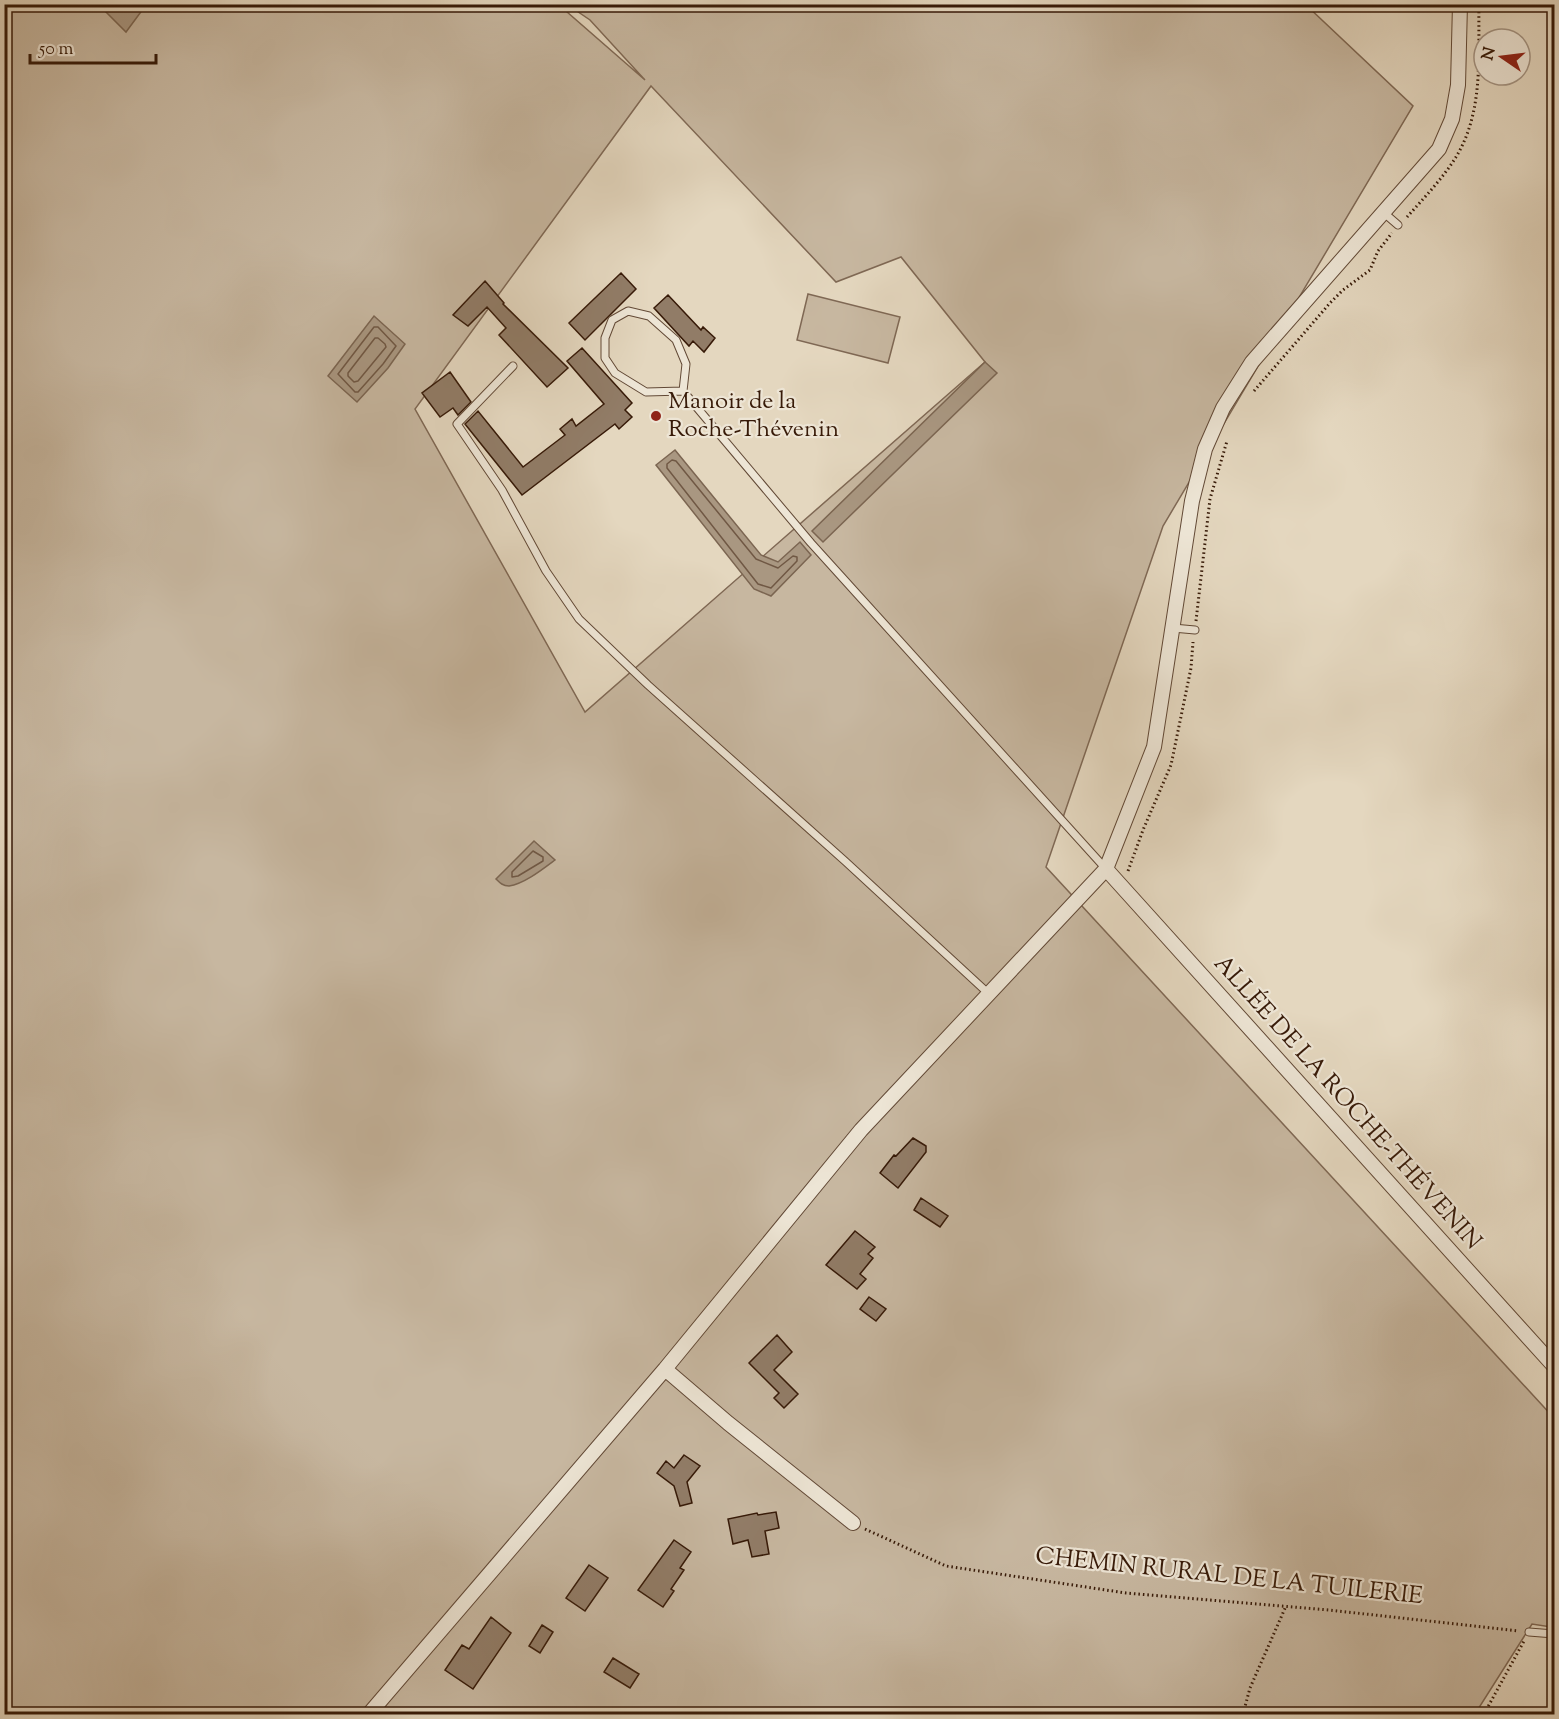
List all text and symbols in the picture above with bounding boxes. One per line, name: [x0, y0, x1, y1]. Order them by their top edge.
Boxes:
scale bar: [30, 27, 156, 65]
north arrow: [1472, 27, 1532, 87]
text: 50 m: [38, 37, 74, 63]
text: N: [1477, 45, 1503, 63]
place label: Manoir de la Roche-Thévenin: [668, 385, 839, 447]
marker: Manoir de la Roche-Thévenin: [649, 409, 663, 423]
street label: ALLÉE DE LA ROCHE-THÉVENIN: [1205, 948, 1489, 1258]
street label: CHEMIN RURAL DE LA TUILERIE: [1034, 1540, 1425, 1614]

